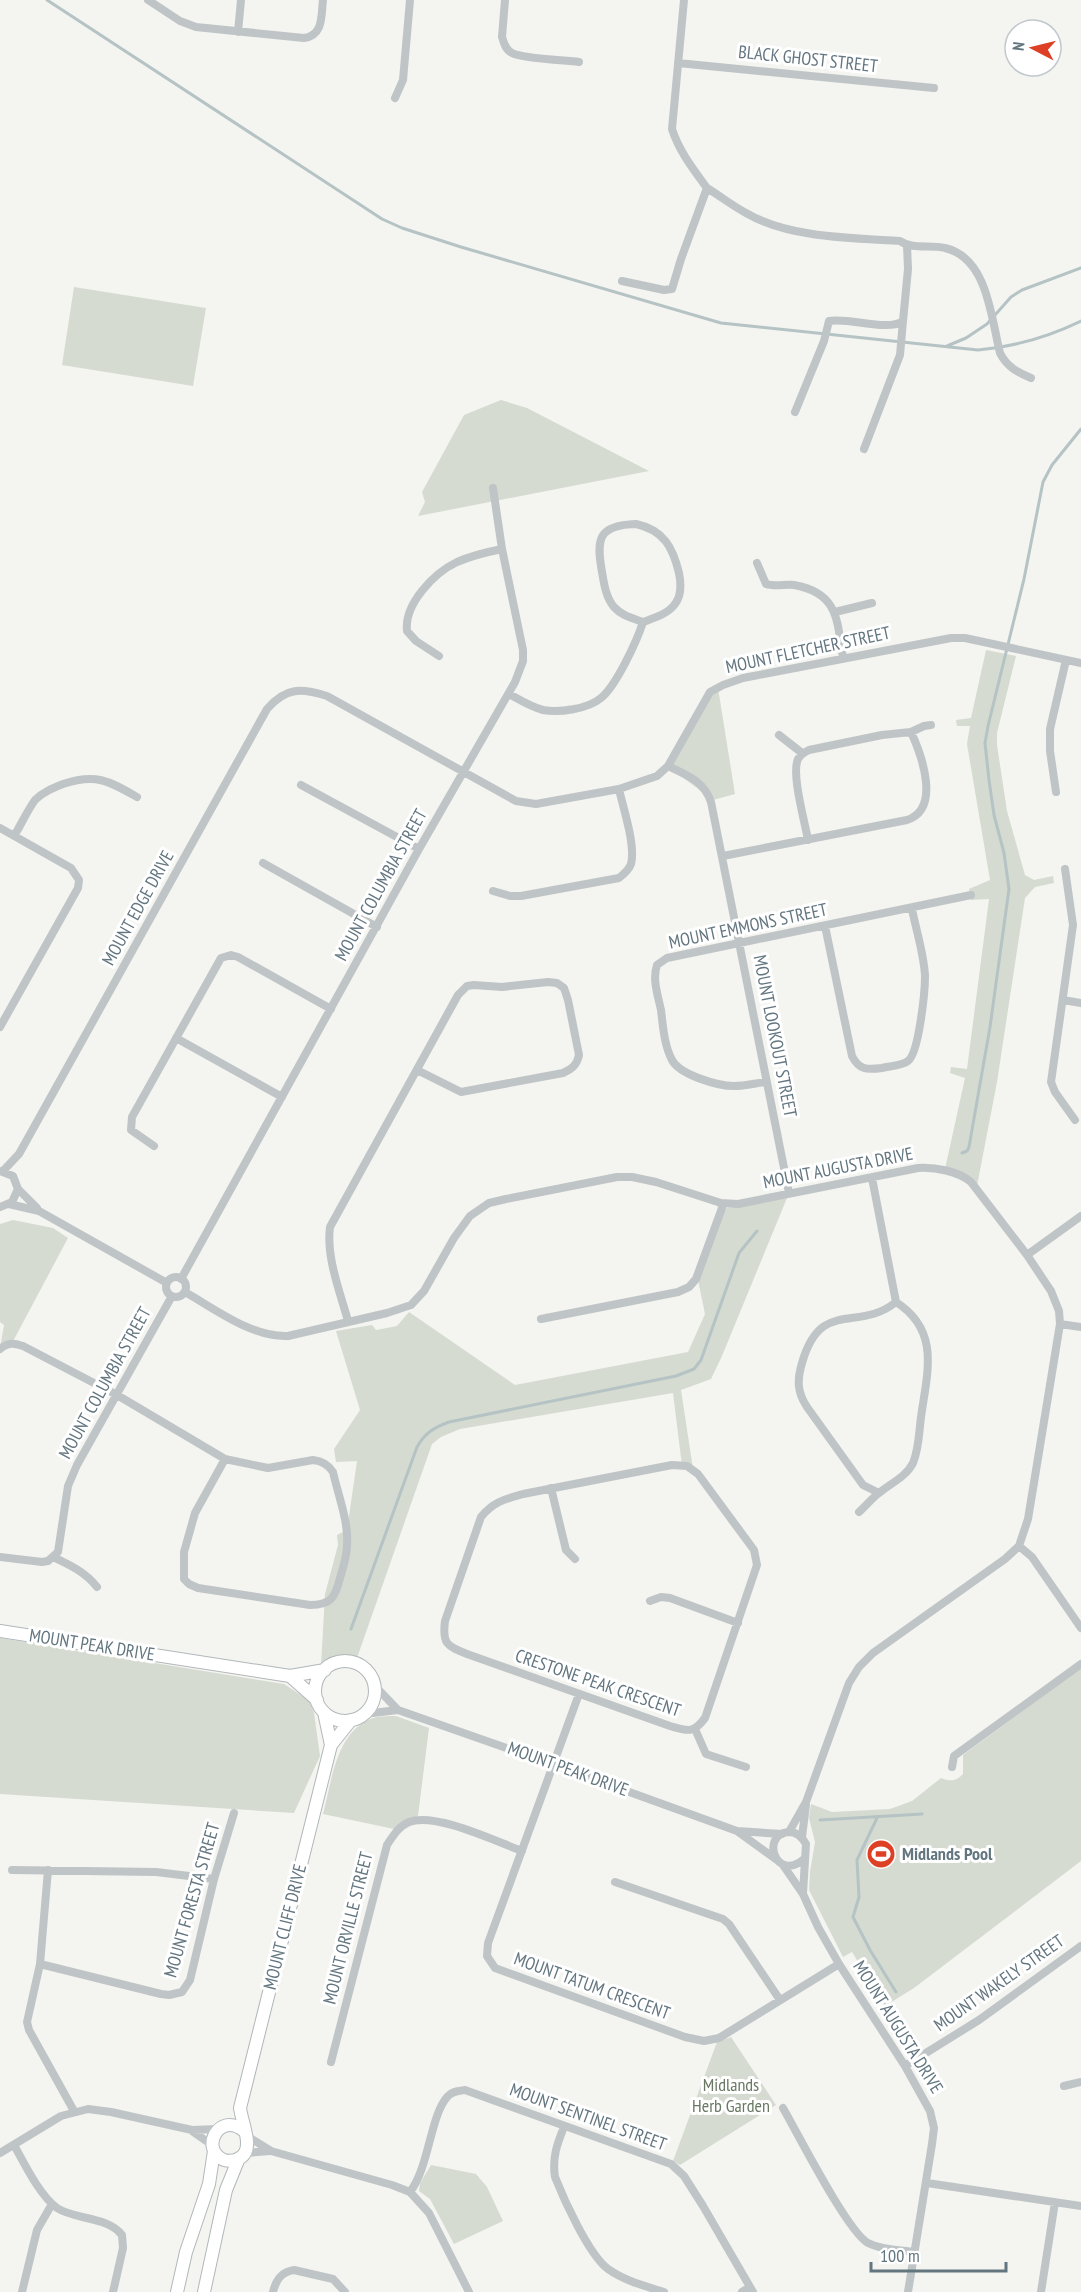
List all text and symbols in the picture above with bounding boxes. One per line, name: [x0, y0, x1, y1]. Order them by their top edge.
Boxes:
north arrow: [1003, 18, 1063, 78]
street label: BLACK GHOST STREET: [737, 40, 879, 77]
text: N: [1008, 41, 1029, 52]
street label: MOUNT FLETCHER STREET: [724, 621, 892, 678]
street label: MOUNT COLUMBIA STREET: [329, 805, 432, 965]
street label: MOUNT EDGE DRIVE: [97, 846, 179, 969]
street label: MOUNT EMMONS STREET: [667, 897, 829, 954]
street label: MOUNT LOOKOUT STREET: [748, 953, 803, 1119]
street label: MOUNT AUGUSTA DRIVE: [761, 1142, 915, 1193]
street label: MOUNT COLUMBIA STREET: [53, 1303, 156, 1463]
street label: MOUNT PEAK DRIVE: [28, 1623, 156, 1666]
street label: CRESTONE PEAK CRESCENT: [512, 1643, 684, 1722]
street label: MOUNT PEAK DRIVE: [505, 1736, 632, 1801]
street label: MOUNT FORESTA STREET: [158, 1820, 225, 1980]
sports icon: Midlands Pool: [865, 1838, 897, 1870]
place label: Midlands Pool: [902, 1842, 993, 1865]
street label: MOUNT ORVILLE STREET: [317, 1849, 378, 2007]
street label: MOUNT CLIFF DRIVE: [258, 1862, 311, 1992]
street label: MOUNT WAKELY STREET: [929, 1929, 1068, 2036]
street label: MOUNT TATUM CRESCENT: [511, 1947, 673, 2024]
street label: MOUNT AUGUSTA DRIVE: [848, 1956, 948, 2097]
park label: Midlands Herb Garden: [692, 2073, 770, 2117]
street label: MOUNT SENTINEL STREET: [507, 2078, 670, 2156]
scale bar: [871, 2235, 1006, 2273]
text: 100 m: [880, 2244, 920, 2267]

